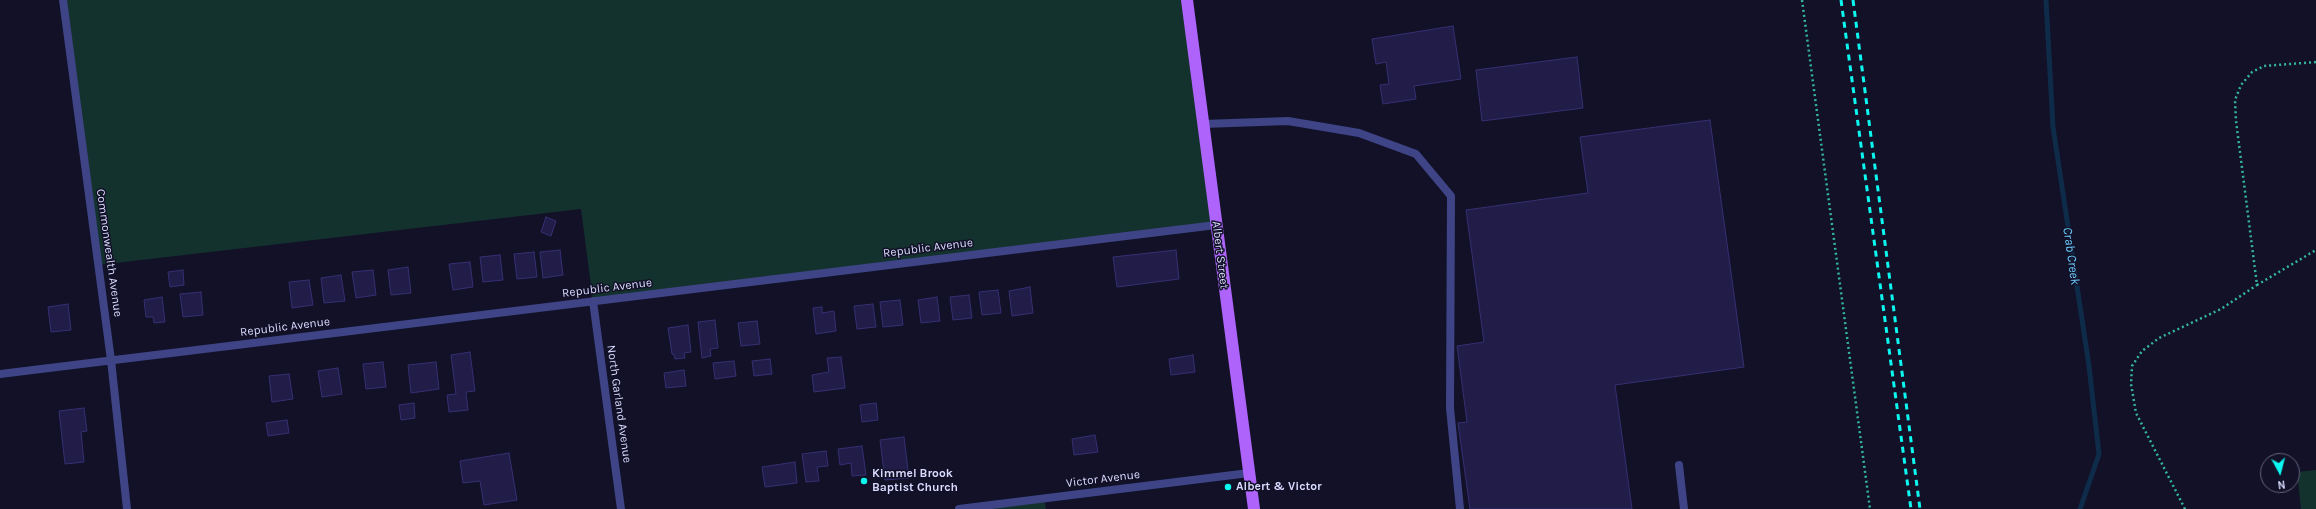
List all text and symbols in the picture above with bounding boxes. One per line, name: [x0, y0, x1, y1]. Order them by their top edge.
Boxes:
street label: Commonwealth Avenue: [93, 188, 125, 318]
street label: Albert Street: [1209, 220, 1231, 290]
water label: Crab Creek: [2059, 226, 2083, 286]
street label: Republic Avenue: [882, 235, 974, 261]
street label: Republic Avenue: [561, 275, 653, 301]
street label: Republic Avenue: [239, 314, 331, 340]
street label: North Garland Avenue: [604, 344, 634, 464]
north arrow: [2260, 453, 2300, 493]
place label: Kimmel Brook Baptist Church: [872, 467, 958, 495]
street label: Victor Avenue: [1065, 467, 1141, 491]
marker: Kimmel Brook Baptist Church: [859, 476, 869, 486]
text: N: [2277, 477, 2286, 491]
place label: Albert & Victor: [1236, 480, 1322, 494]
marker: Albert & Victor: [1223, 482, 1233, 492]

